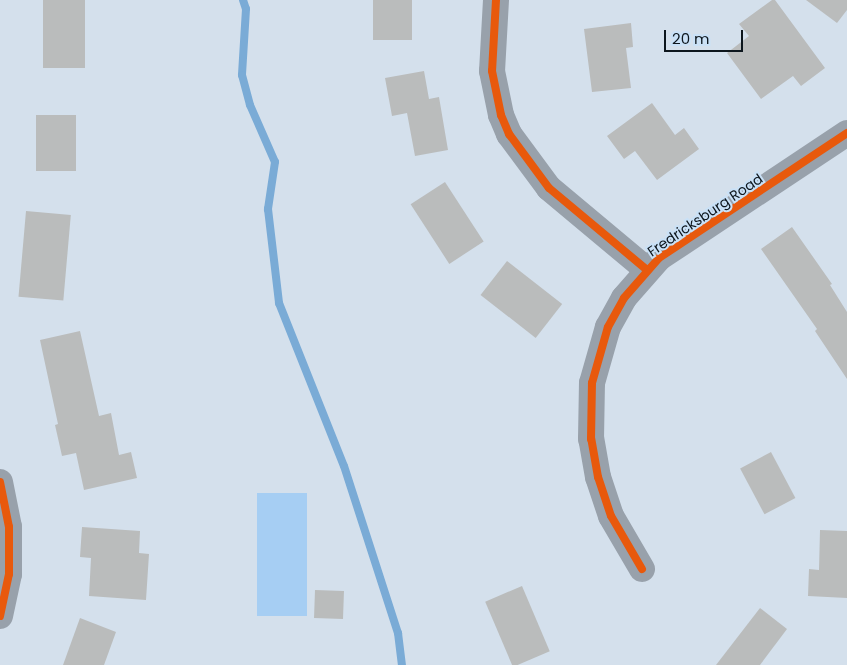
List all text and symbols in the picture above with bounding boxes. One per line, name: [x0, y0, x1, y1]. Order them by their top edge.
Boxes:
scale bar: [667, 20, 746, 52]
text: 20 m: [672, 28, 710, 49]
street label: Fredricksburg Road: [644, 170, 766, 260]

